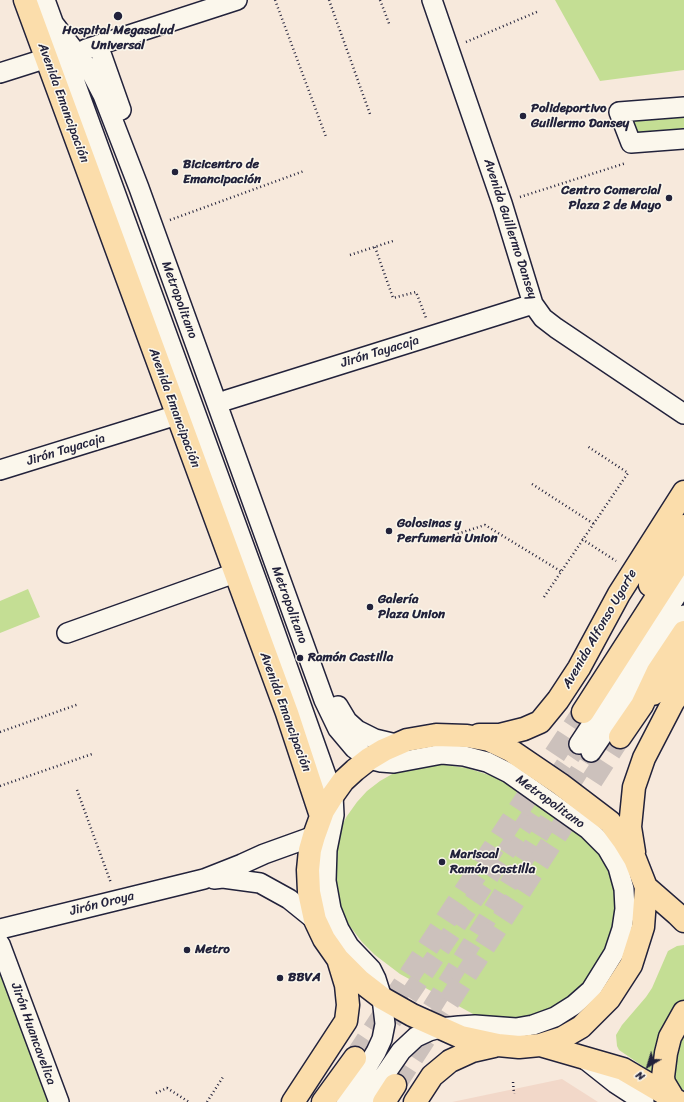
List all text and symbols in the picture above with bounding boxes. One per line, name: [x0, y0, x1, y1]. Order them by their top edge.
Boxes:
marker: Hospital Megasalud Universal: [112, 10, 124, 22]
place label: Hospital Megasalud Universal: [62, 23, 174, 54]
street label: Avenida Emancipación: [34, 41, 92, 165]
place label: Polideportivo Guillermo Dansey: [531, 101, 629, 132]
marker: Polideportivo Guillermo Dansey: [518, 111, 528, 121]
place label: Bicicentro de Emancipación: [183, 157, 261, 188]
street label: Avenida Guillermo Dansey: [480, 157, 540, 301]
marker: Bicicentro de Emancipación: [170, 167, 180, 177]
place label: Centro Comercial Plaza 2 de Mayo: [561, 183, 661, 214]
marker: Centro Comercial Plaza 2 de Mayo: [664, 193, 674, 203]
street label: Metropolitano: [158, 259, 200, 341]
street label: Jirón Tayacaja: [339, 333, 421, 371]
street label: Avenida Emancipación: [145, 346, 203, 470]
street label: Jirón Tayacaja: [25, 431, 107, 469]
place label: Golosinas y Perfumeria Union: [397, 516, 497, 547]
marker: Golosinas y Perfumeria Union: [384, 526, 394, 536]
street label: Metropolitano: [268, 564, 310, 646]
street label: Avenida Alfonso Ugarte: [559, 567, 641, 691]
place label: Galería Plaza Union: [378, 592, 445, 623]
marker: Galería Plaza Union: [365, 602, 375, 612]
street label: Avenida Emancipación: [256, 650, 314, 774]
place label: Ramón Castilla: [308, 650, 393, 666]
marker: Ramón Castilla: [295, 653, 305, 663]
street label: Metropolitano: [513, 772, 587, 832]
place label: Mariscal Ramón Castilla: [450, 847, 535, 878]
marker: Mariscal Ramón Castilla: [437, 857, 447, 867]
street label: Jirón Oroya: [68, 888, 136, 920]
place label: Metro: [195, 942, 230, 958]
marker: Metro: [182, 945, 192, 955]
place label: BBVA: [288, 970, 321, 986]
marker: BBVA: [275, 973, 285, 983]
street label: Jirón Huancavelica: [7, 981, 59, 1087]
north arrow: [628, 1046, 668, 1086]
text: N: [631, 1066, 649, 1086]

